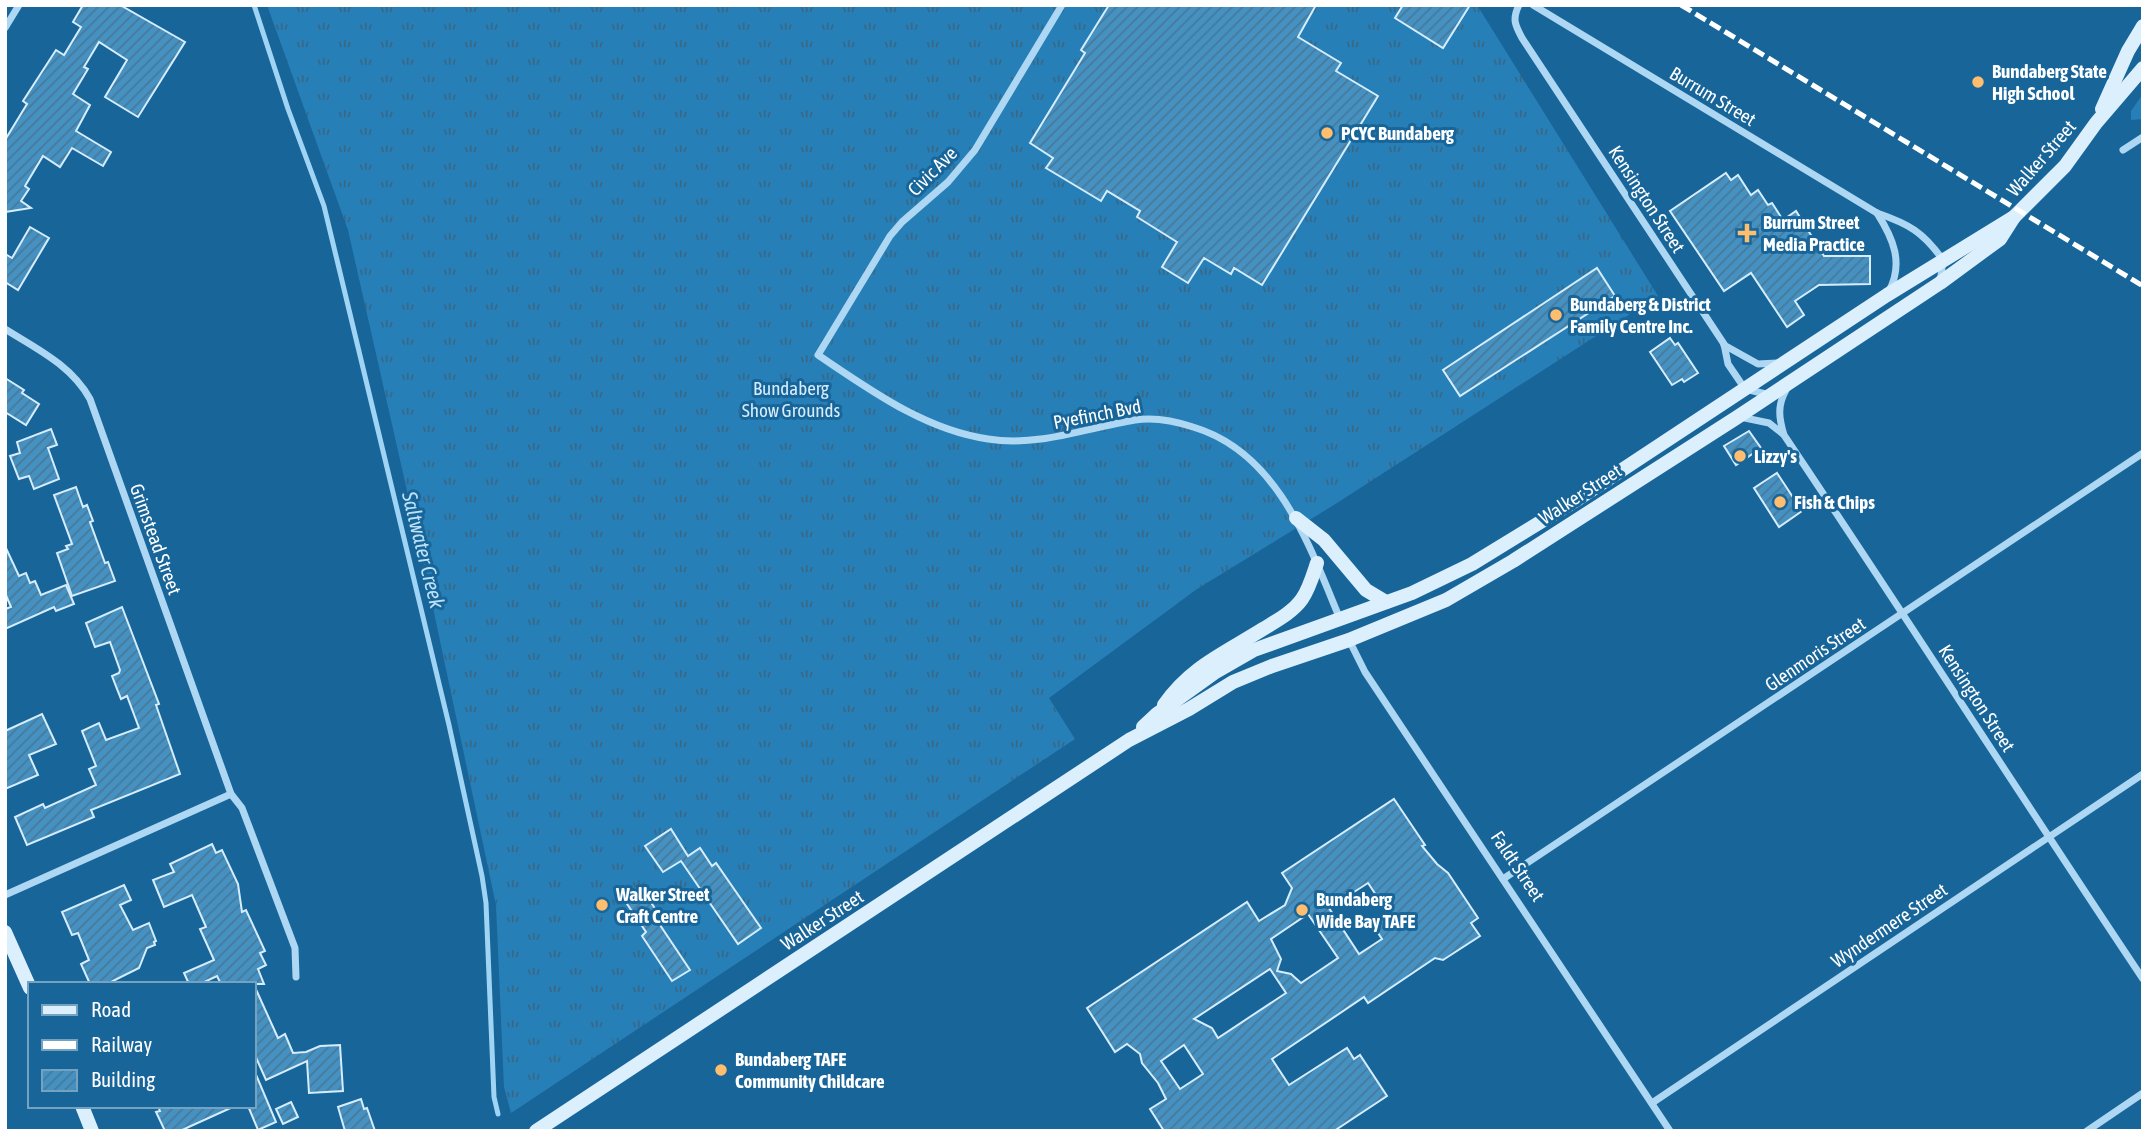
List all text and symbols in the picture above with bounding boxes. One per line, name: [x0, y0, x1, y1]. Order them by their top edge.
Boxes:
place label: Bundaberg State High School: [1992, 60, 2107, 104]
street label: Burrum Street: [1666, 62, 1760, 130]
marker: Bundaberg State High School: [1970, 74, 1986, 90]
street label: Walker Street: [2002, 115, 2080, 201]
place label: PCYC Bundaberg: [1341, 122, 1455, 144]
marker: PCYC Bundaberg: [1319, 125, 1335, 141]
street label: Kensington Street: [1604, 141, 1690, 257]
street label: Civic Ave: [903, 142, 961, 200]
place label: Burrum Street Media Practice: [1763, 211, 1865, 255]
marker: Burrum Street Media Practice: [1737, 223, 1757, 243]
place label: Bundaberg & District Family Centre Inc.: [1570, 293, 1711, 337]
marker: Bundaberg & District Family Centre Inc.: [1548, 307, 1564, 323]
park label: Bundaberg Show Grounds: [742, 377, 841, 421]
street label: Pyefinch Bvd: [1051, 395, 1143, 433]
place label: Lizzy's: [1754, 445, 1797, 467]
marker: Lizzy's: [1732, 448, 1748, 464]
street label: Walker Street: [1535, 459, 1625, 529]
street label: Grimstead Street: [126, 481, 186, 597]
water label: Saltwater Creek: [398, 488, 450, 611]
place label: Fish & Chips: [1794, 491, 1875, 513]
marker: Fish & Chips: [1772, 494, 1788, 510]
street label: Glenmoris Street: [1761, 612, 1869, 696]
street label: Kensington Street: [1934, 640, 2020, 756]
street label: Faldt Street: [1487, 827, 1549, 905]
street label: Wyndermere Street: [1827, 878, 1951, 972]
place label: Walker Street Craft Centre: [615, 883, 710, 927]
street label: Walker Street: [777, 885, 867, 955]
place label: Bundaberg Wide Bay TAFE: [1315, 888, 1415, 932]
marker: Walker Street Craft Centre: [594, 897, 610, 913]
marker: Bundaberg Wide Bay TAFE: [1294, 902, 1310, 918]
legend: [28, 982, 256, 1108]
text: Road: [91, 997, 131, 1021]
text: Railway: [91, 1032, 153, 1056]
place label: Bundaberg TAFE Community Childcare: [735, 1048, 885, 1092]
marker: Bundaberg TAFE Community Childcare: [713, 1062, 729, 1078]
text: Building: [91, 1067, 155, 1091]

